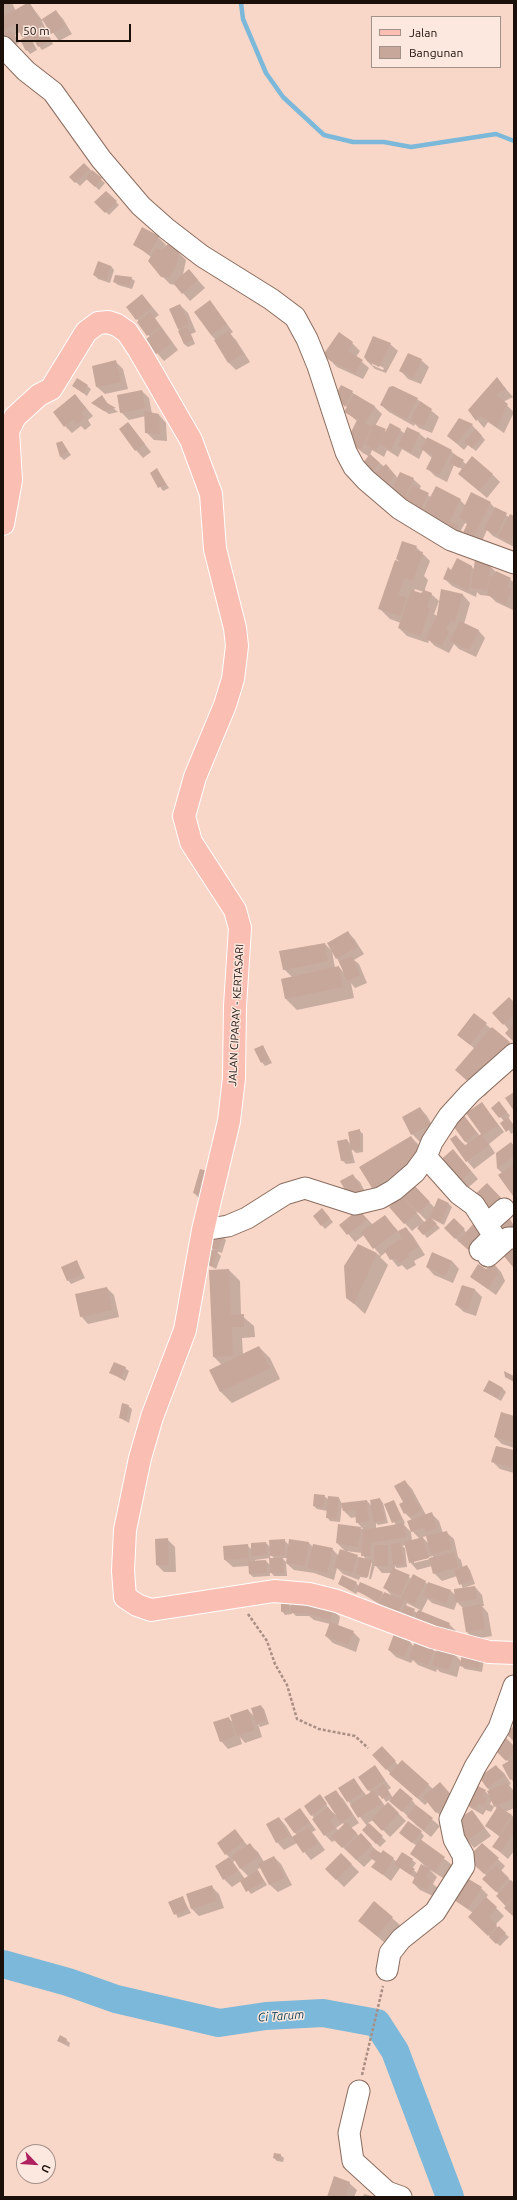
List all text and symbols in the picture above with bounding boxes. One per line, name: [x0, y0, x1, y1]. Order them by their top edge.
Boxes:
scale bar: [18, 16, 133, 42]
legend: [371, 16, 501, 68]
text: 50 m: [23, 24, 50, 37]
text: Jalan: [409, 26, 437, 39]
text: Bangunan: [409, 46, 463, 59]
street label: JALAN CIPARAY - KERTASARI: [226, 944, 246, 1086]
water label: Ci Tarum: [257, 2007, 305, 2025]
north arrow: [16, 2144, 56, 2184]
text: U: [39, 2163, 53, 2175]

